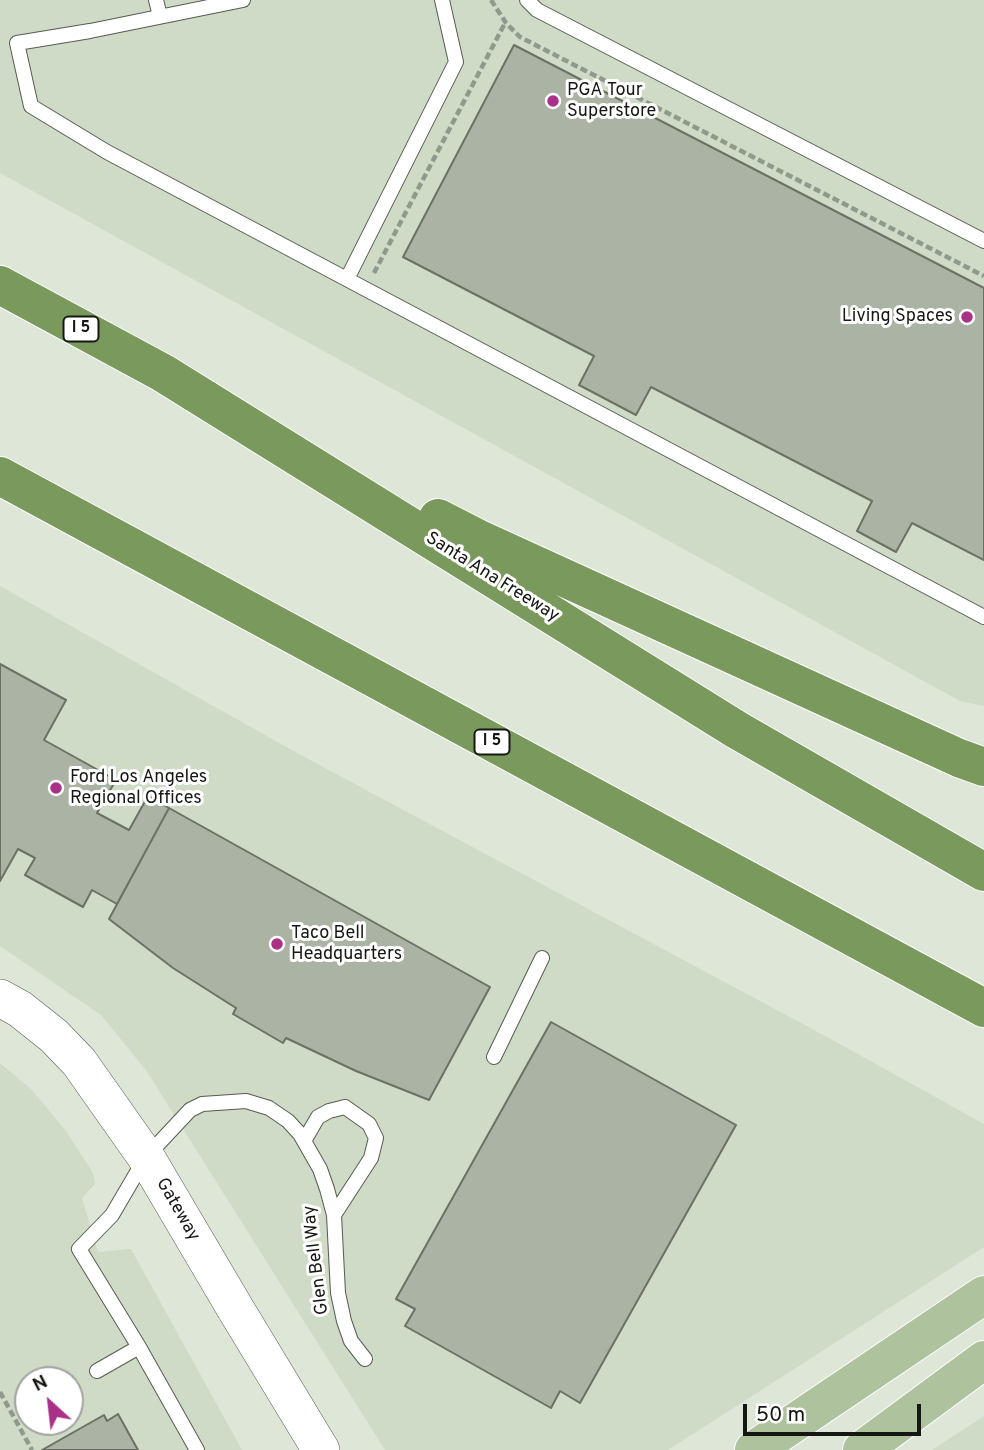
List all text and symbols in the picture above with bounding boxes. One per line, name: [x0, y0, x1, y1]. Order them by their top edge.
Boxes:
place label: PGA Tour Superstore: [567, 80, 656, 122]
marker: PGA Tour Superstore: [545, 93, 561, 109]
place label: Living Spaces: [842, 306, 953, 328]
marker: Living Spaces: [959, 309, 975, 325]
road number: I 5: [64, 316, 98, 342]
street label: Santa Ana Freeway: [421, 528, 563, 628]
road number: I 5: [475, 730, 510, 754]
place label: Ford Los Angeles Regional Offices: [70, 767, 207, 810]
marker: Ford Los Angeles Regional Offices: [48, 780, 64, 796]
place label: Taco Bell Headquarters: [291, 923, 402, 965]
marker: Taco Bell Headquarters: [269, 936, 285, 952]
street label: Gateway: [150, 1175, 204, 1245]
street label: Glen Bell Way: [300, 1204, 334, 1316]
north arrow: [14, 1366, 84, 1436]
text: N: [29, 1370, 52, 1398]
scale bar: [746, 1390, 925, 1434]
text: 50 m: [756, 1402, 805, 1429]

